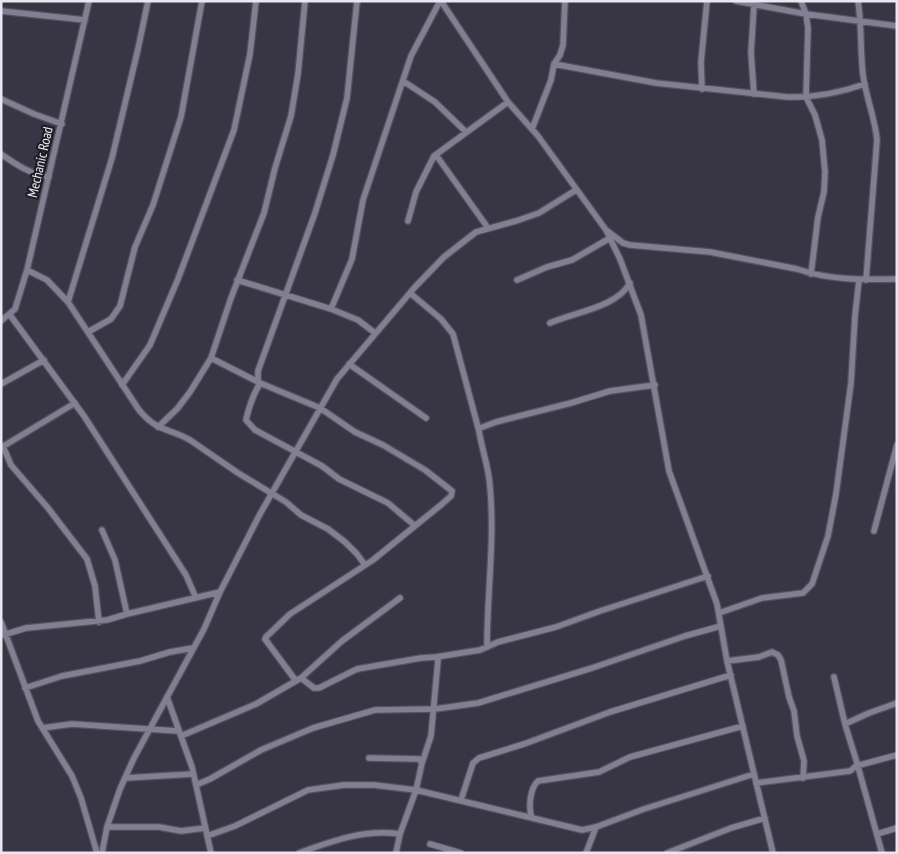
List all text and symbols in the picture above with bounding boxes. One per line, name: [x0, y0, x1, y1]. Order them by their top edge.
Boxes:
street label: Mechanic Road: [23, 125, 57, 199]

